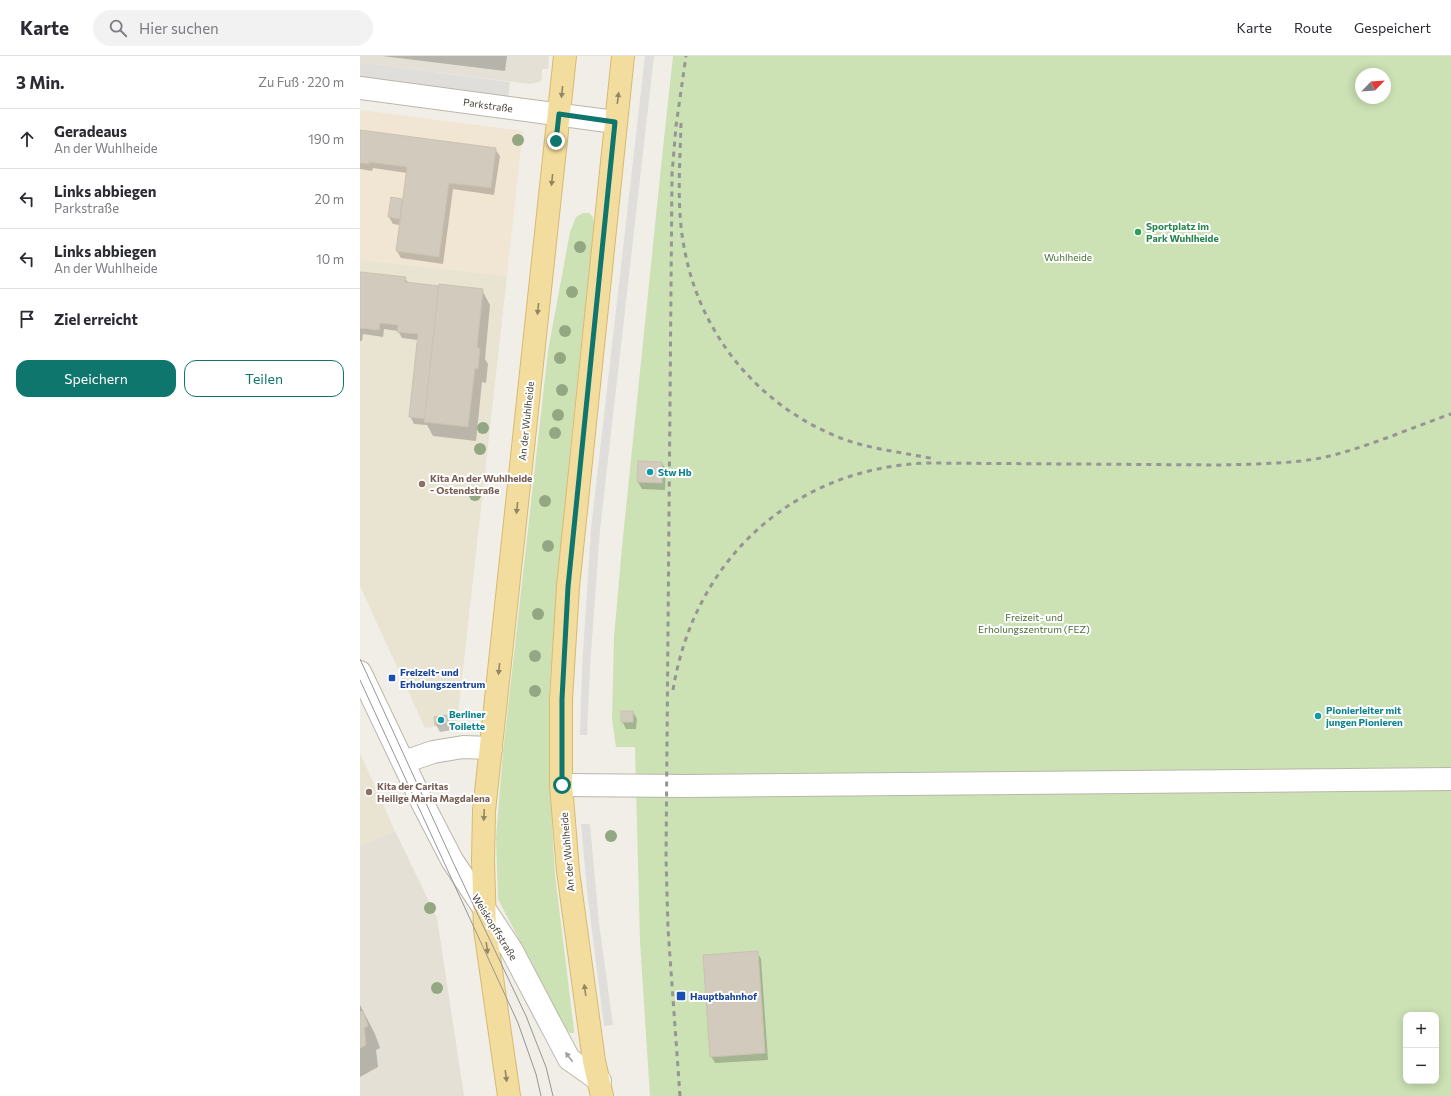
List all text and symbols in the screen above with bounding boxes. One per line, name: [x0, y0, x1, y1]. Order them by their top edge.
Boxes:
search box: [93, 10, 373, 46]
text: Karte: [20, 16, 69, 39]
icon: search: [107, 17, 129, 39]
text: Hier suchen: [139, 19, 219, 37]
text: Karte: [1237, 19, 1272, 36]
text: Route: [1294, 19, 1332, 36]
text: Gespeichert: [1354, 19, 1431, 36]
north arrow: [1355, 68, 1391, 104]
text: 3 Min.: [16, 72, 65, 93]
text: Zu Fuß · 220 m: [258, 74, 344, 90]
one-way arrow: [558, 86, 565, 98]
one-way arrow: [615, 92, 621, 104]
street label: Parkstraße: [462, 96, 514, 114]
text: Geradeaus: [54, 122, 127, 140]
icon: ahead: [16, 128, 38, 150]
text: 190 m: [308, 131, 344, 147]
route end: [547, 132, 565, 150]
text: An der Wuhlheide: [54, 140, 158, 156]
one-way arrow: [549, 174, 555, 186]
text: Links abbiegen: [54, 182, 156, 200]
icon: left: [16, 188, 38, 210]
text: 20 m: [315, 191, 344, 207]
text: Parkstraße: [54, 200, 119, 216]
place label: Sportplatz im Park Wuhlheide: [1146, 220, 1219, 244]
marker: Sportplatz im Park Wuhlheide: [1133, 227, 1143, 237]
text: Links abbiegen: [54, 242, 156, 260]
icon: left: [16, 248, 38, 270]
text: 10 m: [316, 251, 344, 267]
park label: Wuhlheide: [1044, 251, 1092, 263]
text: An der Wuhlheide: [54, 260, 158, 276]
one-way arrow: [535, 303, 541, 315]
icon: arrive: [16, 308, 38, 330]
text: Ziel erreicht: [54, 310, 138, 328]
button: Speichern: [16, 360, 176, 397]
button: Teilen: [184, 360, 344, 397]
street label: An der Wuhlheide: [516, 381, 536, 461]
place label: Stw Hb: [658, 466, 692, 478]
marker: Stw Hb: [645, 467, 655, 477]
place label: Kita An der Wuhlheide - Ostendstraße: [430, 472, 532, 496]
marker: Kita An der Wuhlheide - Ostendstraße: [417, 479, 427, 489]
one-way arrow: [513, 502, 520, 514]
park label: Freizeit- und Erholungszentrum (FEZ): [978, 611, 1090, 635]
one-way arrow: [496, 663, 502, 675]
place label: Freizeit- und Erholungszentrum: [400, 666, 485, 690]
marker: Freizeit- und Erholungszentrum: [387, 673, 397, 683]
place label: Pionierleiter mit jungen Pionieren: [1325, 704, 1403, 728]
place label: Berliner Toilette: [449, 708, 486, 732]
marker: Pionierleiter mit jungen Pionieren: [1313, 711, 1323, 721]
marker: Berliner Toilette: [436, 715, 446, 725]
route start: [553, 776, 571, 794]
place label: Kita der Caritas Heilige Maria Magdalena: [377, 780, 490, 804]
marker: Kita der Caritas Heilige Maria Magdalena: [364, 787, 374, 797]
one-way arrow: [481, 809, 488, 821]
street label: An der Wuhlheide: [558, 812, 576, 892]
street label: Weiskopffstraße: [470, 892, 520, 962]
one-way arrow: [485, 942, 491, 954]
one-way arrow: [582, 984, 588, 996]
marker: Hauptbahnhof: [675, 990, 687, 1002]
place label: Hauptbahnhof: [690, 990, 758, 1002]
map controls: [1403, 1012, 1439, 1084]
button: +: [1403, 1012, 1439, 1048]
button: −: [1403, 1048, 1439, 1084]
one-way arrow: [565, 1052, 573, 1063]
one-way arrow: [503, 1070, 509, 1082]

